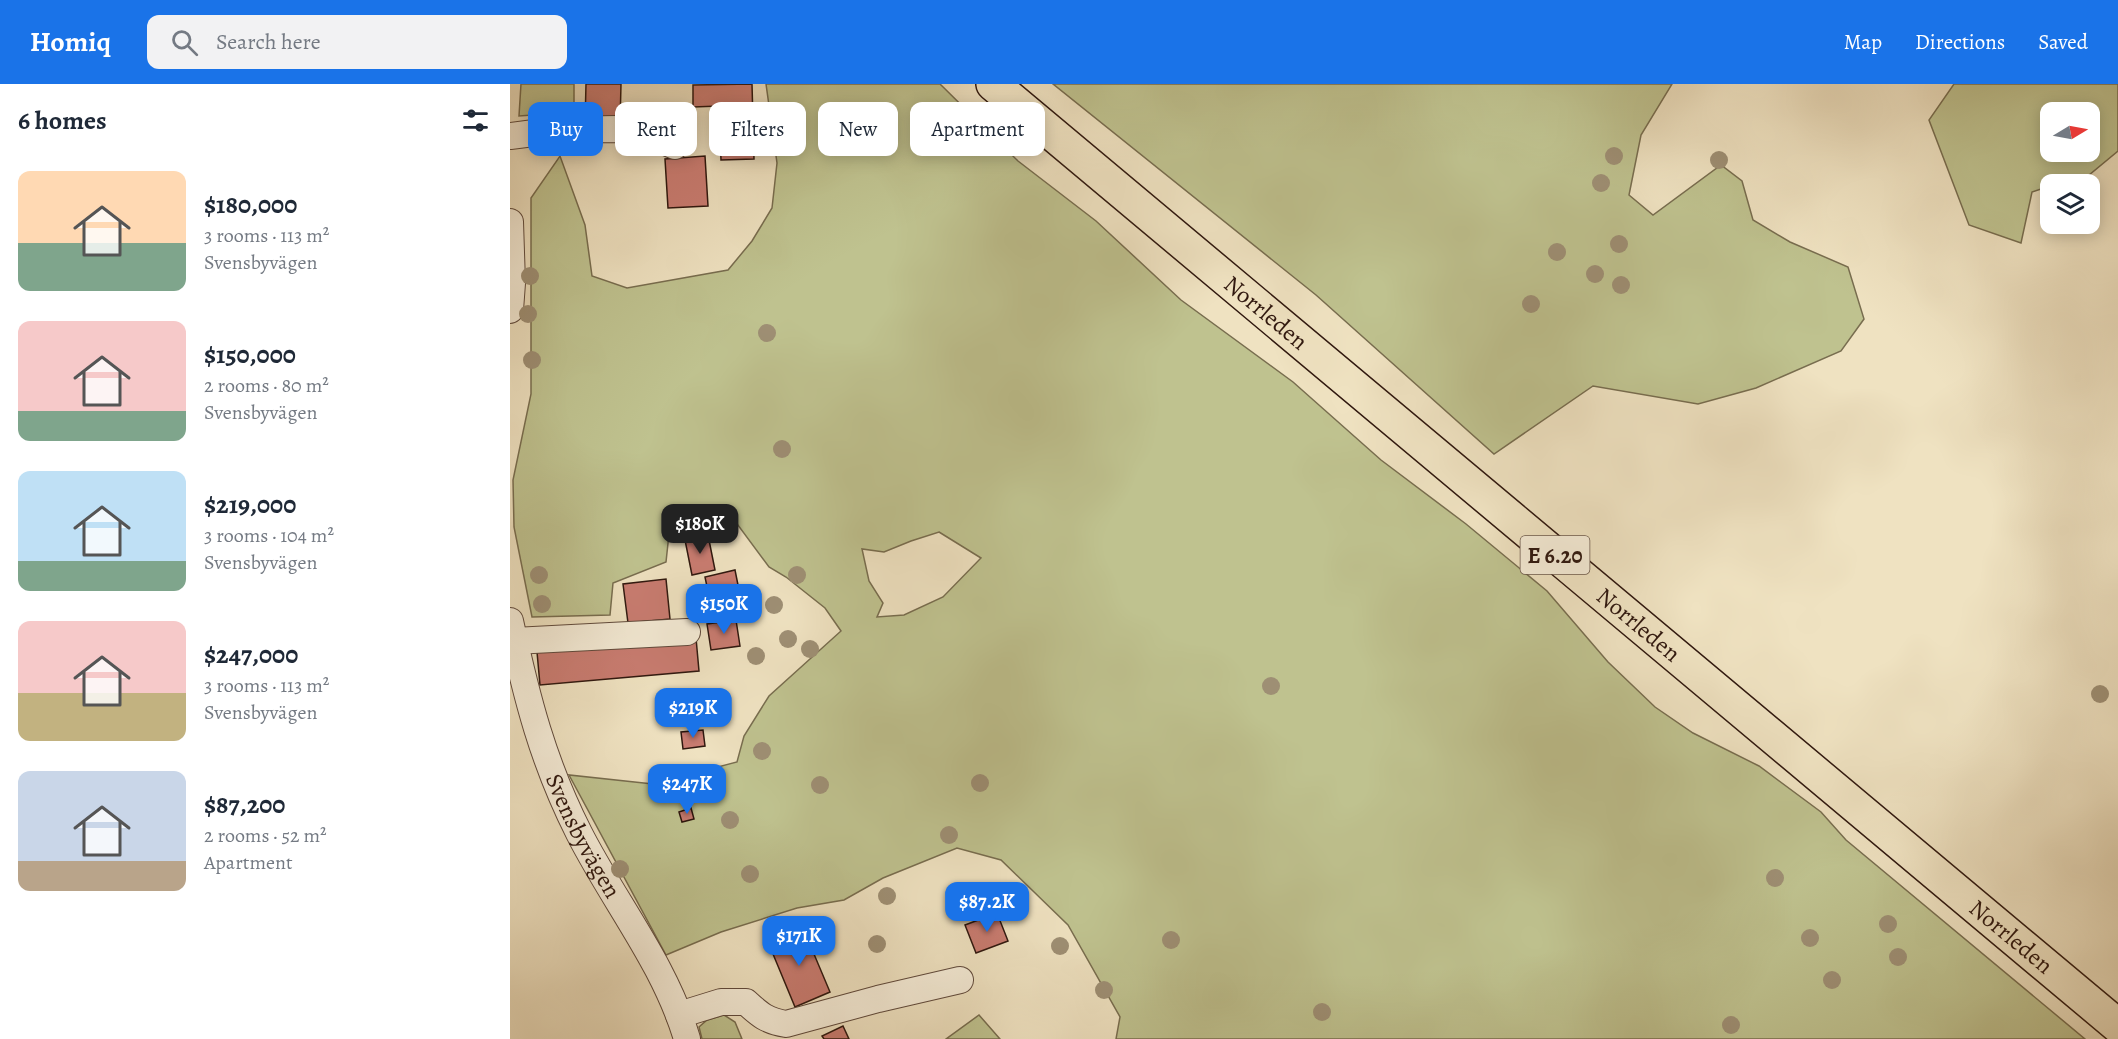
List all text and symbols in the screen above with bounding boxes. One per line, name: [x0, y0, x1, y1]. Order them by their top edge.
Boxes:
search box: [147, 15, 567, 69]
text: Homiq: [30, 23, 111, 61]
icon: search: [168, 26, 201, 59]
text: Search here: [216, 27, 321, 57]
text: Map: [1844, 28, 1882, 56]
text: Directions: [1915, 28, 2005, 56]
text: Saved: [2038, 28, 2088, 56]
chip: Buy: [528, 102, 603, 156]
chip: Rent: [615, 102, 697, 156]
chip: Filters: [709, 102, 806, 156]
chip: New: [818, 102, 898, 156]
chip: Apartment: [910, 102, 1045, 156]
north arrow: [2040, 102, 2100, 162]
map controls: [2040, 102, 2100, 234]
text: 6 homes: [18, 103, 107, 138]
icon: filters: [459, 104, 492, 137]
button: layers: [2040, 174, 2100, 234]
text: $180,000: [204, 187, 297, 222]
icon: home: [66, 195, 138, 267]
text: 3 rooms · 113 m²: [204, 222, 329, 249]
text: Svensbyvägen: [204, 249, 317, 276]
street label: Norrleden: [1217, 268, 1315, 357]
text: $150,000: [204, 337, 296, 372]
icon: home: [66, 345, 138, 417]
text: 2 rooms · 80 m²: [204, 372, 329, 399]
text: Svensbyvägen: [204, 399, 317, 426]
text: $219,000: [204, 487, 296, 522]
icon: home: [66, 495, 138, 567]
pin: $180K: [658, 504, 742, 555]
text: $180K: [675, 510, 725, 537]
text: 3 rooms · 104 m²: [204, 522, 334, 549]
road number: E 6.20: [1520, 536, 1590, 574]
text: Svensbyvägen: [204, 549, 317, 576]
street label: Norrleden: [1590, 580, 1687, 669]
pin: $150K: [682, 584, 766, 635]
text: $150K: [700, 590, 748, 617]
text: $247,000: [204, 637, 298, 672]
icon: home: [66, 645, 138, 717]
text: 3 rooms · 113 m²: [204, 672, 329, 699]
pin: $219K: [651, 688, 735, 739]
text: $219K: [669, 694, 717, 721]
text: Svensbyvägen: [204, 699, 317, 726]
pin: $247K: [645, 764, 729, 815]
street label: Svensbyvägen: [538, 769, 629, 904]
text: $247K: [662, 770, 712, 797]
text: $87,200: [204, 787, 285, 822]
icon: home: [66, 795, 138, 867]
text: 2 rooms · 52 m²: [204, 822, 327, 849]
text: Apartment: [204, 849, 293, 876]
pin: $87.2K: [938, 882, 1036, 933]
text: $87.2K: [959, 888, 1015, 915]
street label: Norrleden: [1962, 892, 2060, 981]
pin: $171K: [757, 916, 841, 967]
text: $171K: [776, 922, 822, 949]

